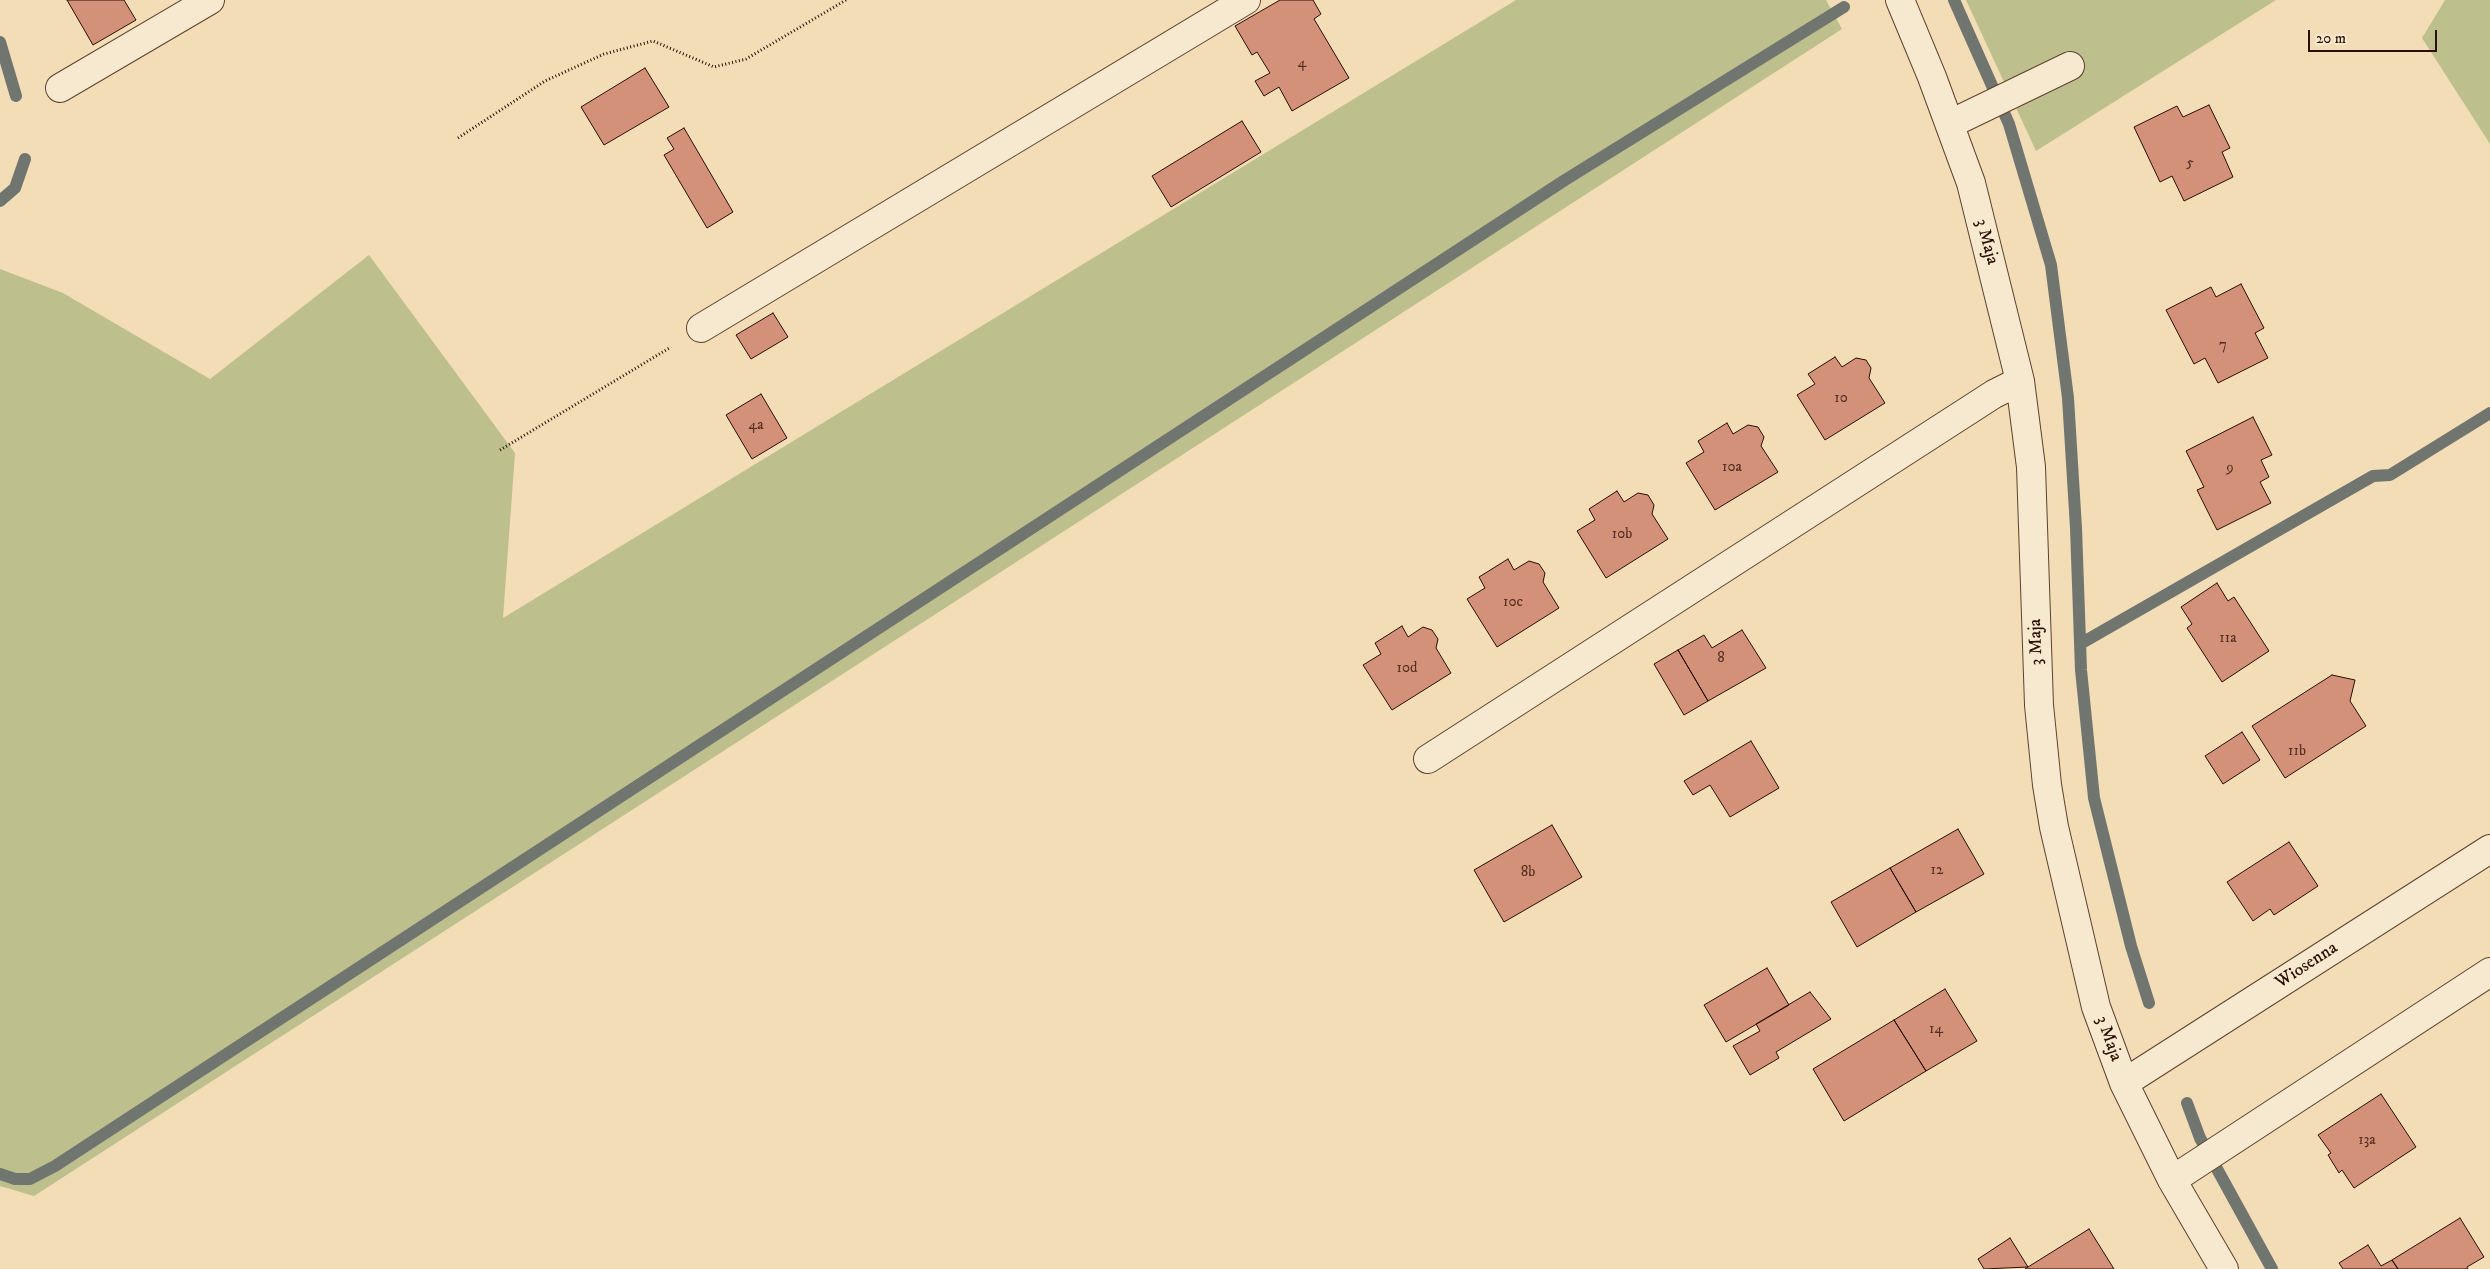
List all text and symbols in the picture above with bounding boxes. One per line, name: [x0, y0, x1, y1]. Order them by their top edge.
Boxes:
scale bar: [2310, 20, 2439, 52]
text: 20 m: [2316, 29, 2346, 48]
house number: 4: [1298, 55, 1306, 73]
house number: 5: [2186, 155, 2194, 173]
street label: 3 Maja: [1970, 217, 2002, 267]
house number: 7: [2219, 337, 2227, 355]
house number: 10: [1834, 390, 1848, 408]
house number: 4a: [748, 417, 764, 435]
house number: 10a: [1722, 459, 1742, 477]
house number: 9: [2226, 460, 2234, 478]
house number: 10b: [1612, 526, 1632, 544]
house number: 10c: [1503, 594, 1523, 612]
street label: 3 Maja: [2025, 618, 2049, 666]
house number: 11a: [2219, 630, 2237, 648]
house number: 8: [1717, 650, 1725, 668]
house number: 10d: [1396, 660, 1418, 678]
house number: 11b: [2288, 743, 2306, 761]
house number: 12: [1931, 862, 1943, 880]
house number: 8b: [1521, 864, 1535, 882]
street label: Wiosenna: [2272, 938, 2342, 994]
street label: 3 Maja: [2090, 1013, 2126, 1065]
house number: 14: [1929, 1021, 1943, 1039]
house number: 13a: [2358, 1132, 2376, 1150]

